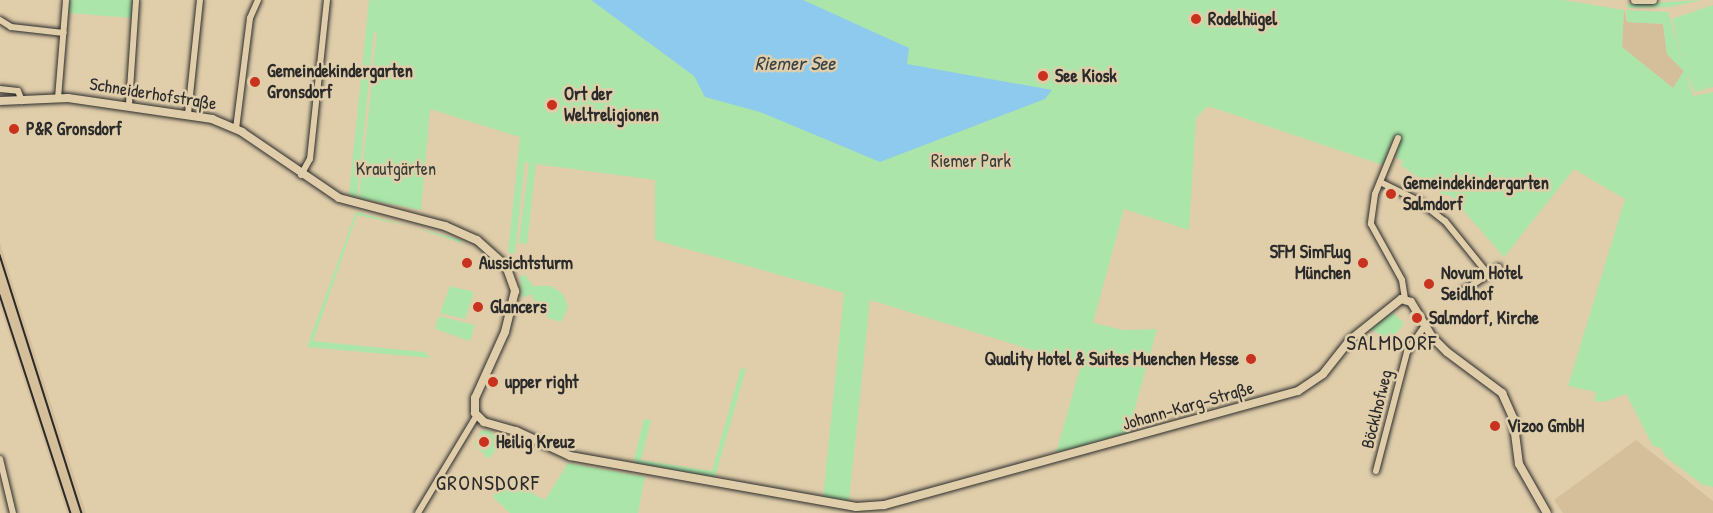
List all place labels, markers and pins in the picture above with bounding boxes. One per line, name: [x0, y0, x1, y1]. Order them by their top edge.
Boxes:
place label: Rodelhügel: [1208, 8, 1277, 30]
marker: Rodelhügel: [1189, 12, 1203, 26]
place label: Gemeindekindergarten Gronsdorf: [267, 61, 413, 104]
place label: See Kiosk: [1055, 65, 1117, 87]
marker: See Kiosk: [1036, 69, 1050, 83]
marker: Gemeindekindergarten Gronsdorf: [248, 75, 262, 89]
place label: Ort der Weltreligionen: [564, 84, 659, 127]
marker: Ort der Weltreligionen: [545, 98, 559, 112]
place label: P&R Gronsdorf: [26, 118, 122, 140]
marker: P&R Gronsdorf: [7, 122, 21, 136]
place label: Gemeindekindergarten Salmdorf: [1403, 173, 1549, 216]
marker: Gemeindekindergarten Salmdorf: [1384, 187, 1398, 201]
place label: SFM SimFlug München: [1270, 242, 1351, 284]
place label: Aussichtsturm: [479, 252, 573, 274]
marker: Aussichtsturm: [460, 256, 474, 270]
marker: SFM SimFlug München: [1356, 256, 1370, 270]
place label: Novum Hotel Seidlhof: [1441, 263, 1522, 306]
marker: Novum Hotel Seidlhof: [1422, 277, 1436, 291]
place label: Glancers: [490, 296, 547, 318]
marker: Glancers: [471, 300, 485, 314]
place label: Salmdorf, Kirche: [1429, 307, 1539, 329]
marker: Salmdorf, Kirche: [1410, 311, 1424, 325]
place label: Quality Hotel & Suites Muenchen Messe: [985, 348, 1239, 370]
marker: Quality Hotel & Suites Muenchen Messe: [1244, 352, 1258, 366]
place label: upper right: [505, 371, 579, 393]
marker: upper right: [486, 375, 500, 389]
place label: Vizoo GmbH: [1507, 415, 1584, 437]
marker: Vizoo GmbH: [1488, 419, 1502, 433]
place label: Heilig Kreuz: [496, 431, 575, 453]
marker: Heilig Kreuz: [477, 435, 491, 449]

